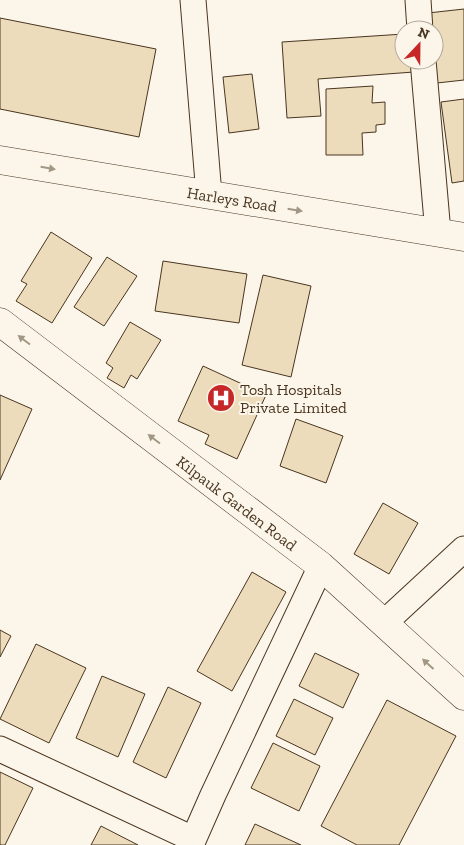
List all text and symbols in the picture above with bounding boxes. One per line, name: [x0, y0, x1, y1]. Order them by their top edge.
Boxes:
north arrow: [394, 20, 444, 70]
text: N: [416, 24, 432, 43]
one-way arrow: [40, 165, 56, 173]
street label: Harleys Road: [186, 183, 278, 216]
one-way arrow: [287, 206, 303, 214]
one-way arrow: [18, 335, 31, 346]
place label: Tosh Hospitals Private Limited: [240, 380, 347, 417]
hospital icon: Tosh Hospitals Private Limited: [206, 383, 236, 413]
one-way arrow: [148, 433, 161, 444]
street label: Kilpauk Garden Road: [173, 452, 301, 555]
one-way arrow: [421, 658, 434, 669]

